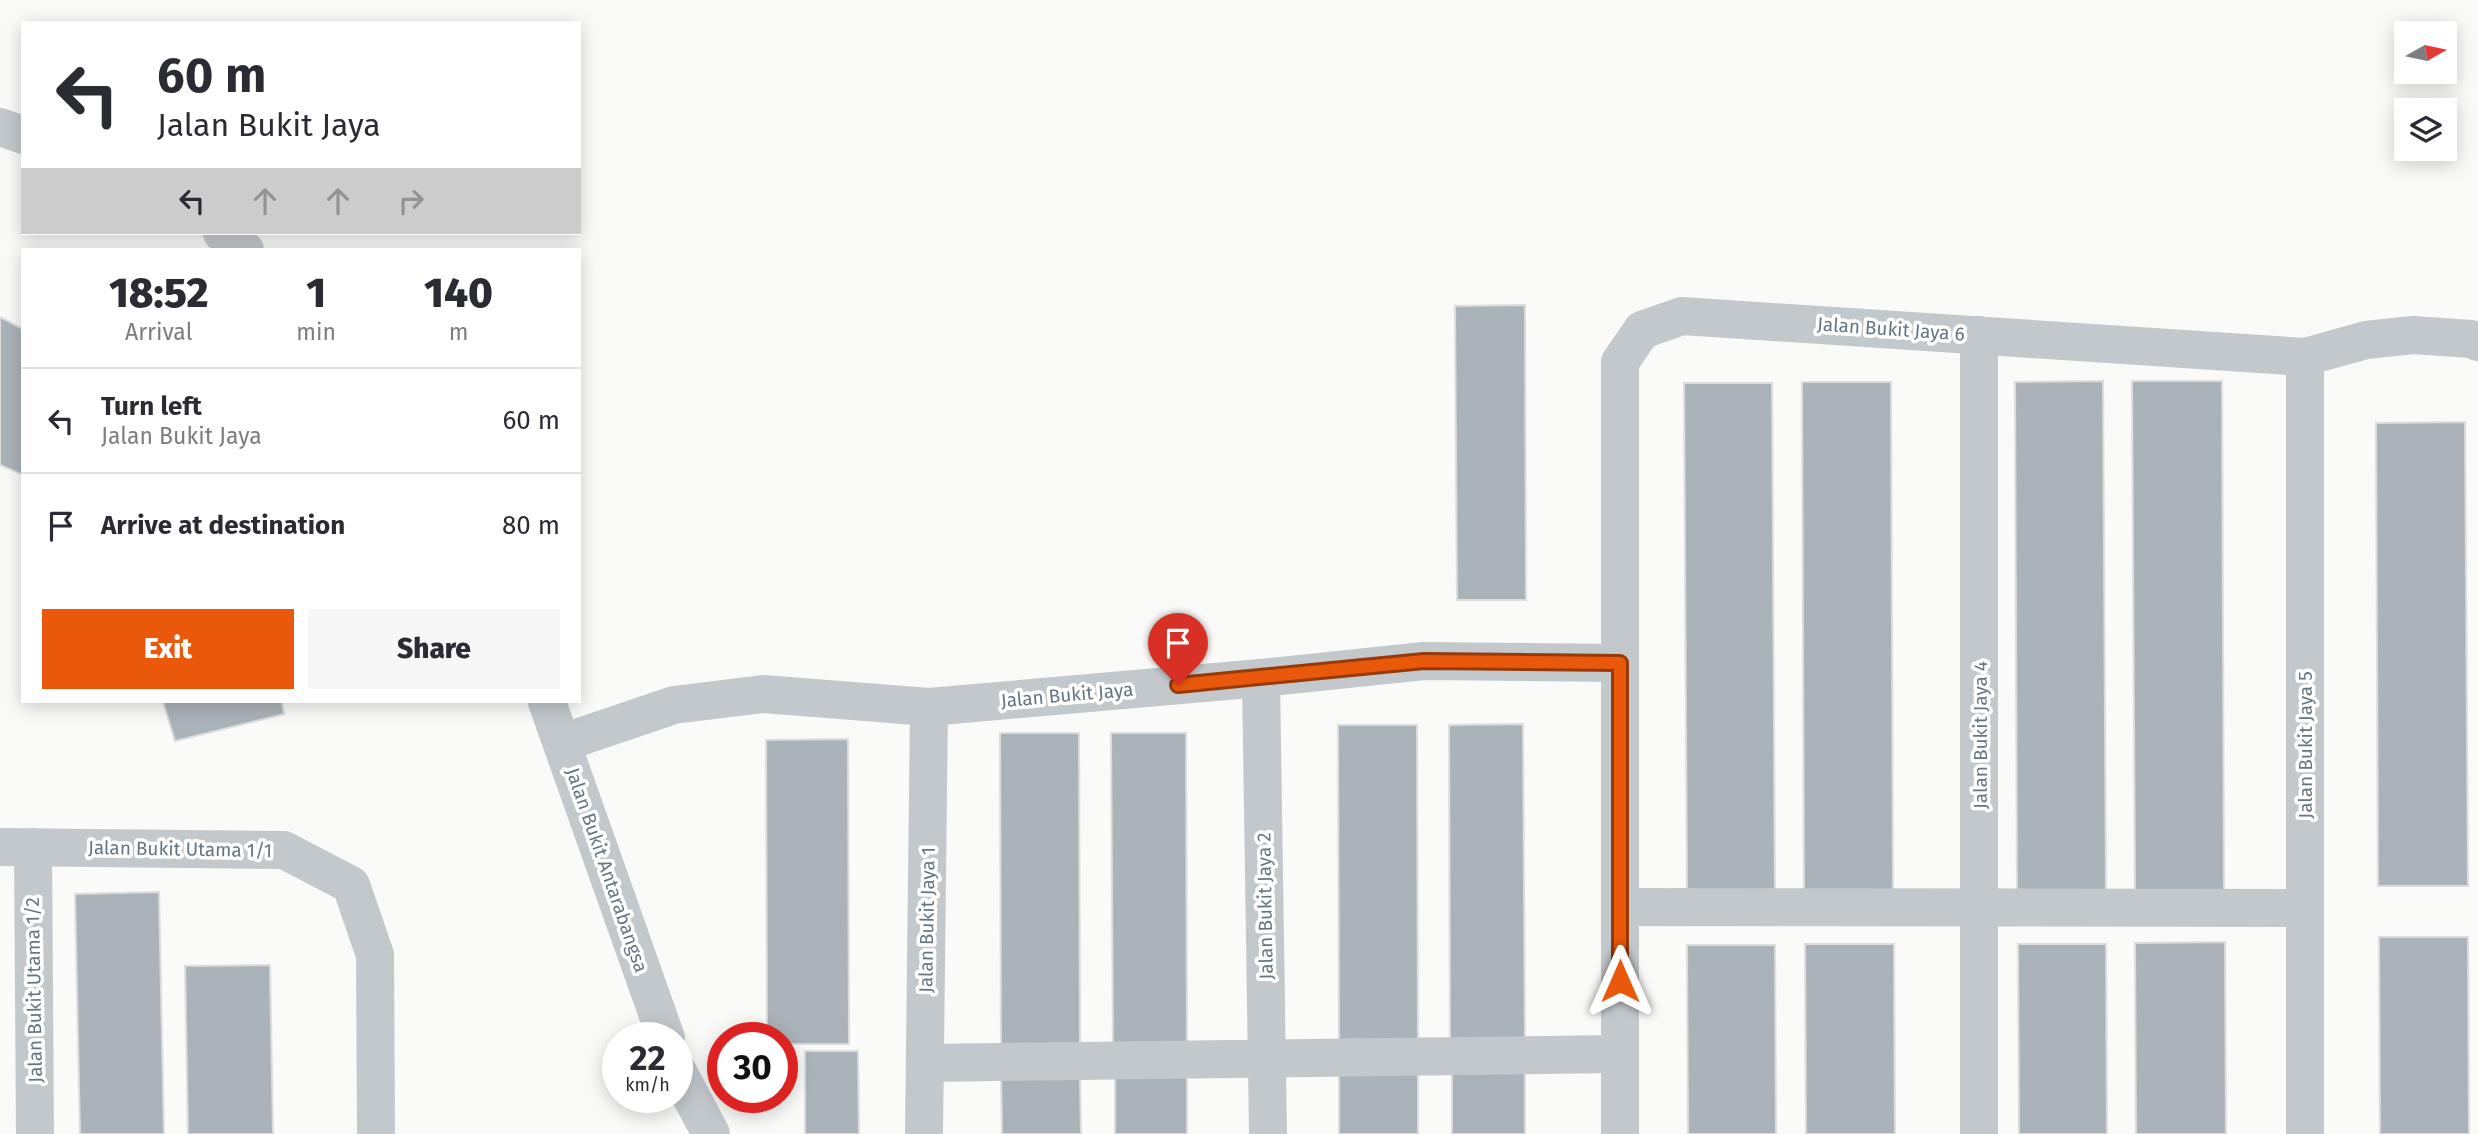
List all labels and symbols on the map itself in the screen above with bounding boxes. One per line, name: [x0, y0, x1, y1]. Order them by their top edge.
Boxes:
north arrow: [2394, 21, 2457, 84]
street label: Jalan Bukit Jaya 6: [1816, 312, 1966, 346]
pin: [1148, 613, 1208, 685]
street label: Jalan Bukit Jaya 4: [1969, 661, 1992, 809]
street label: Jalan Bukit Jaya 5: [2294, 671, 2317, 819]
street label: Jalan Bukit Jaya: [1000, 678, 1134, 712]
street label: Jalan Bukit Antarabangsa: [561, 765, 653, 975]
street label: Jalan Bukit Jaya 2: [1252, 832, 1278, 980]
street label: Jalan Bukit Utama 1/1: [88, 836, 272, 862]
street label: Jalan Bukit Jaya 1: [914, 847, 940, 993]
street label: Jalan Bukit Utama 1/2: [21, 897, 47, 1083]
position arrow: [1583, 944, 1657, 1018]
speed limit sign: 30: [707, 1022, 798, 1113]

